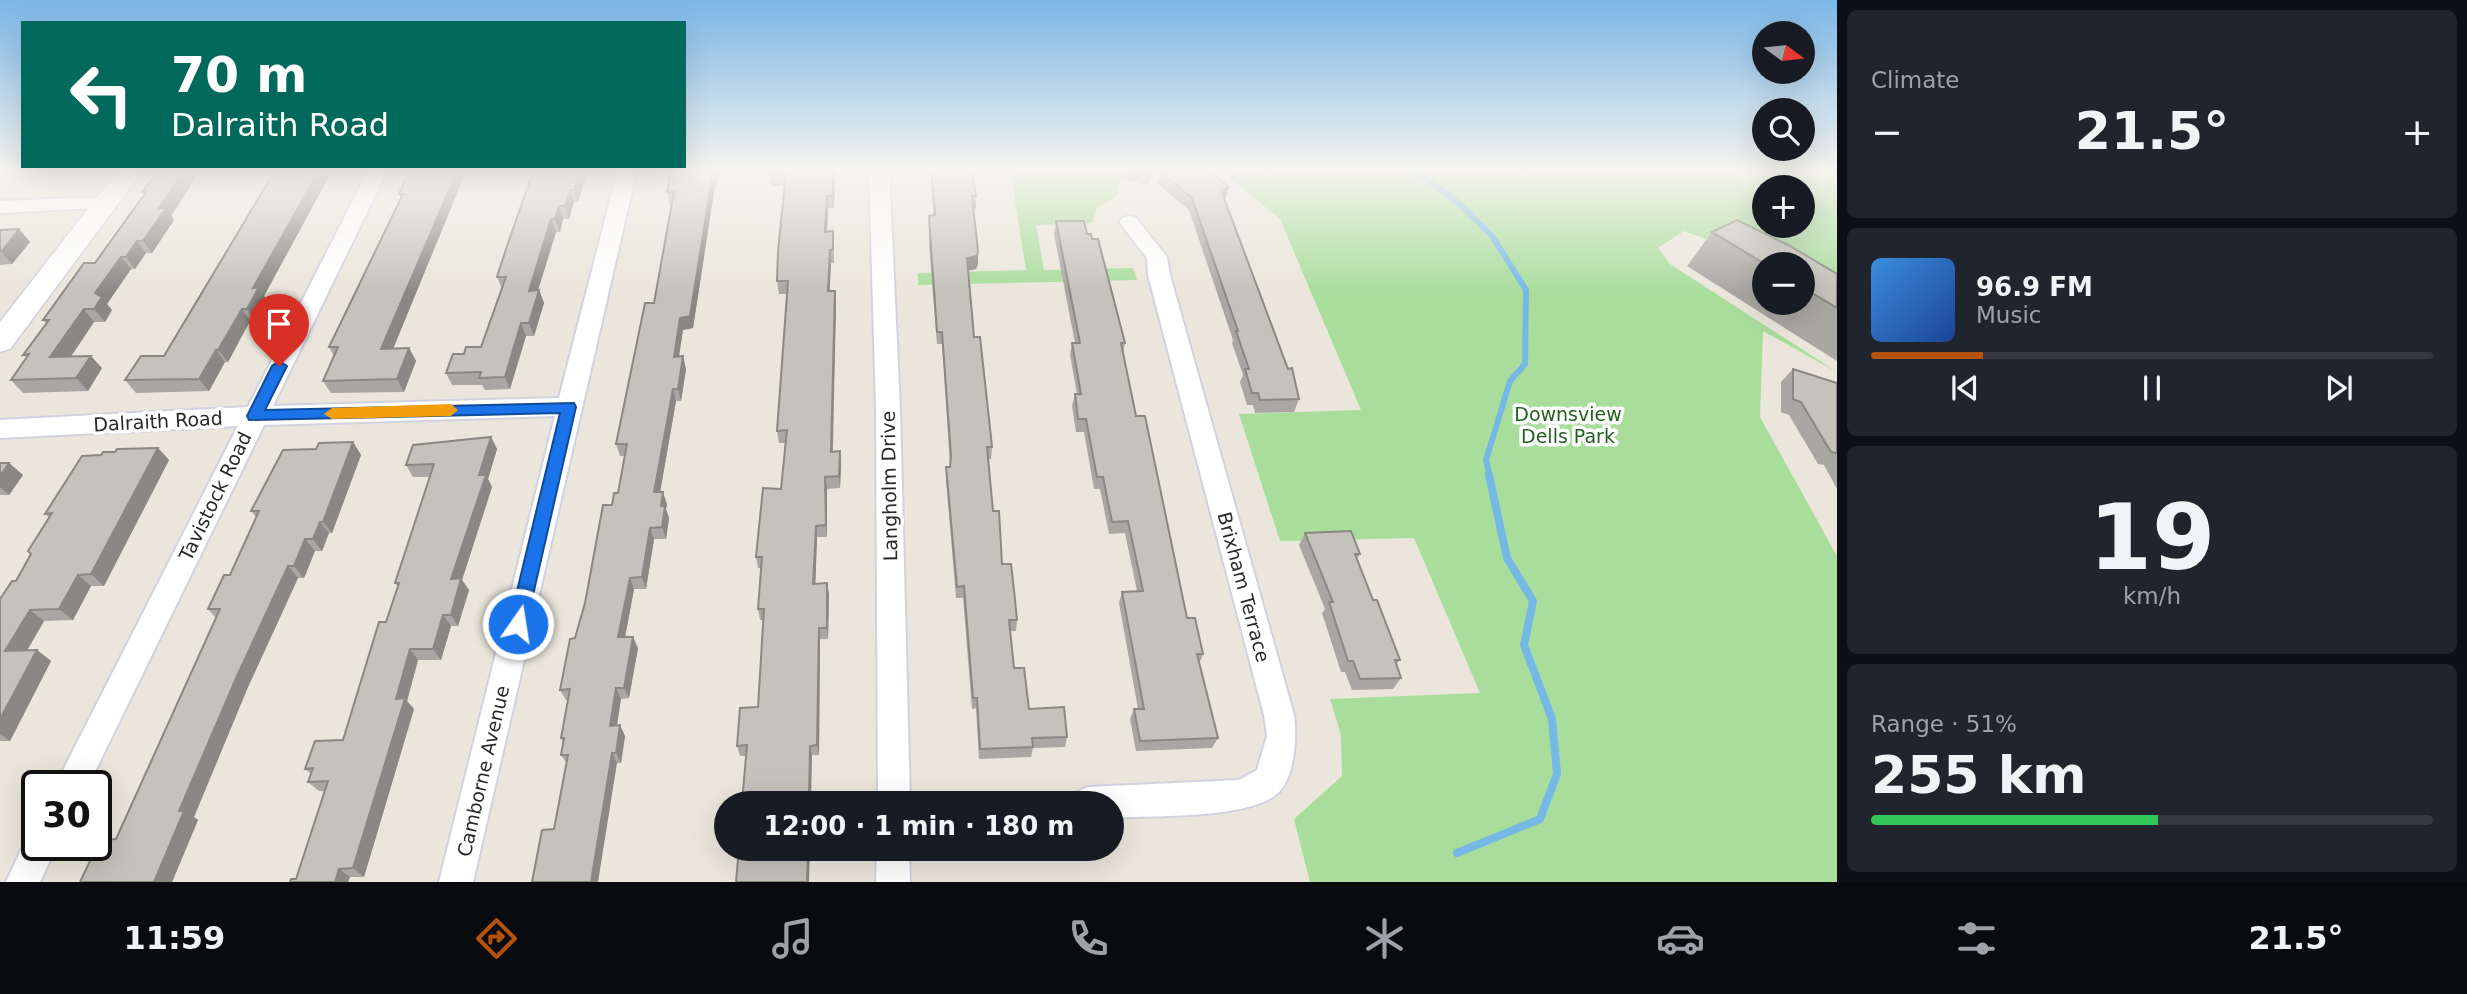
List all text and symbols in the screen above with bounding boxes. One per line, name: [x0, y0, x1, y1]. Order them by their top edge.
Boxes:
north arrow: [1752, 21, 1815, 84]
map controls: [1752, 21, 1815, 315]
text: 70 m: [171, 47, 307, 104]
icon: left: [56, 49, 147, 140]
text: Climate: [1871, 67, 1960, 93]
button: search: [1752, 98, 1815, 161]
text: 21.5°: [2075, 101, 2229, 161]
text: Dalraith Road: [171, 106, 389, 144]
text: −: [1871, 110, 1903, 154]
text: +: [2401, 110, 2433, 154]
button: +: [1752, 175, 1815, 238]
button: −: [1752, 252, 1815, 315]
text: 96.9 FM: [1976, 272, 2093, 302]
pin: [249, 294, 309, 366]
text: Music: [1976, 302, 2041, 328]
icon: arrive: [260, 305, 298, 343]
icon: previous: [1946, 369, 1984, 407]
icon: pause: [2133, 369, 2171, 407]
icon: next: [2320, 369, 2358, 407]
park label: Downsview Dells Park: [1514, 403, 1622, 447]
street label: Dalraith Road: [93, 407, 223, 435]
street label: Langholm Drive: [877, 411, 901, 561]
street label: Tavistock Road: [174, 428, 256, 565]
text: 19: [2089, 485, 2215, 590]
street label: Brixham Terrace: [1213, 509, 1275, 665]
text: km/h: [2123, 583, 2181, 609]
position arrow: [481, 587, 555, 661]
street label: Camborne Avenue: [453, 683, 513, 859]
text: Range · 51%: [1871, 711, 2017, 737]
text: 255 km: [1871, 745, 2086, 805]
speed limit sign: 30: [21, 770, 112, 861]
text: 12:00 · 1 min · 180 m: [764, 811, 1074, 841]
icon: directions: [472, 914, 521, 963]
icon: music: [768, 914, 817, 963]
icon: phone: [1064, 914, 1113, 963]
icon: climate: [1360, 914, 1409, 963]
icon: car: [1656, 914, 1705, 963]
icon: filters: [1952, 914, 2001, 963]
text: 11:59: [124, 919, 225, 957]
text: 21.5°: [2248, 919, 2343, 957]

